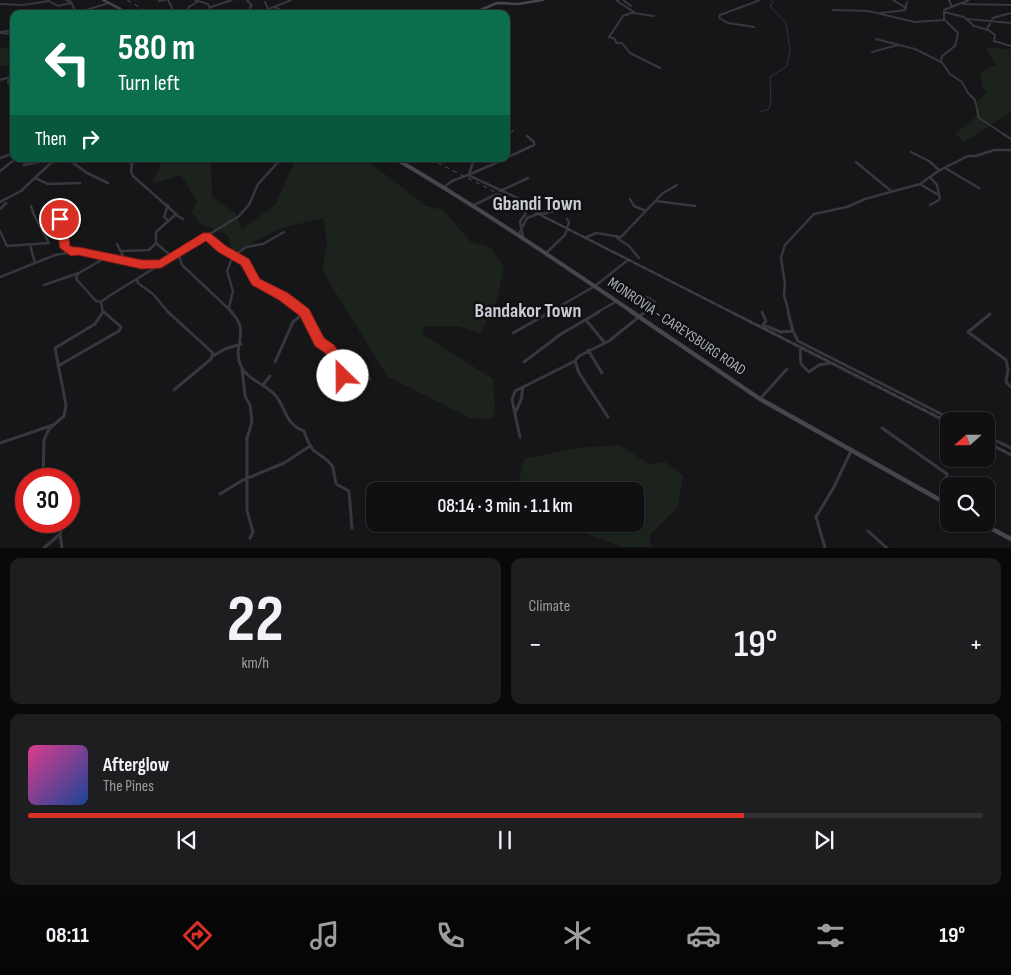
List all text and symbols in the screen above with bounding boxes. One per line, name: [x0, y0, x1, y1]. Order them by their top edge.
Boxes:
text: 580 m: [118, 27, 195, 70]
icon: left: [35, 30, 100, 95]
text: Turn left: [118, 70, 180, 97]
icon: right: [76, 125, 104, 153]
text: Then: [35, 128, 66, 151]
district label: Gbandi Town: [492, 192, 582, 216]
pin: [39, 198, 81, 240]
icon: arrive: [46, 205, 74, 233]
street label: MONROVIA - CAREYSBURG ROAD: [604, 273, 749, 380]
district label: Bandakor Town: [475, 299, 581, 323]
position arrow: [316, 349, 368, 401]
north arrow: [940, 412, 995, 468]
map controls: [940, 412, 995, 532]
speed limit sign: 30: [15, 468, 80, 533]
button: search: [940, 477, 995, 532]
text: 08:14 · 3 min · 1.1 km: [437, 495, 573, 518]
text: 22: [227, 582, 284, 660]
text: Climate: [529, 597, 570, 616]
text: 19°: [734, 622, 777, 667]
text: −: [529, 628, 542, 661]
text: +: [969, 628, 983, 661]
text: km/h: [241, 654, 269, 673]
text: Afterglow: [103, 754, 169, 777]
text: The Pines: [103, 777, 154, 796]
icon: previous: [173, 826, 201, 854]
icon: pause: [491, 826, 519, 854]
icon: next: [810, 826, 838, 854]
icon: directions: [180, 918, 215, 953]
icon: music: [307, 918, 342, 953]
icon: phone: [433, 918, 468, 953]
icon: climate: [560, 918, 595, 953]
icon: car: [686, 918, 721, 953]
icon: filters: [813, 918, 848, 953]
text: 08:11: [46, 922, 89, 949]
text: 19°: [939, 922, 965, 949]

